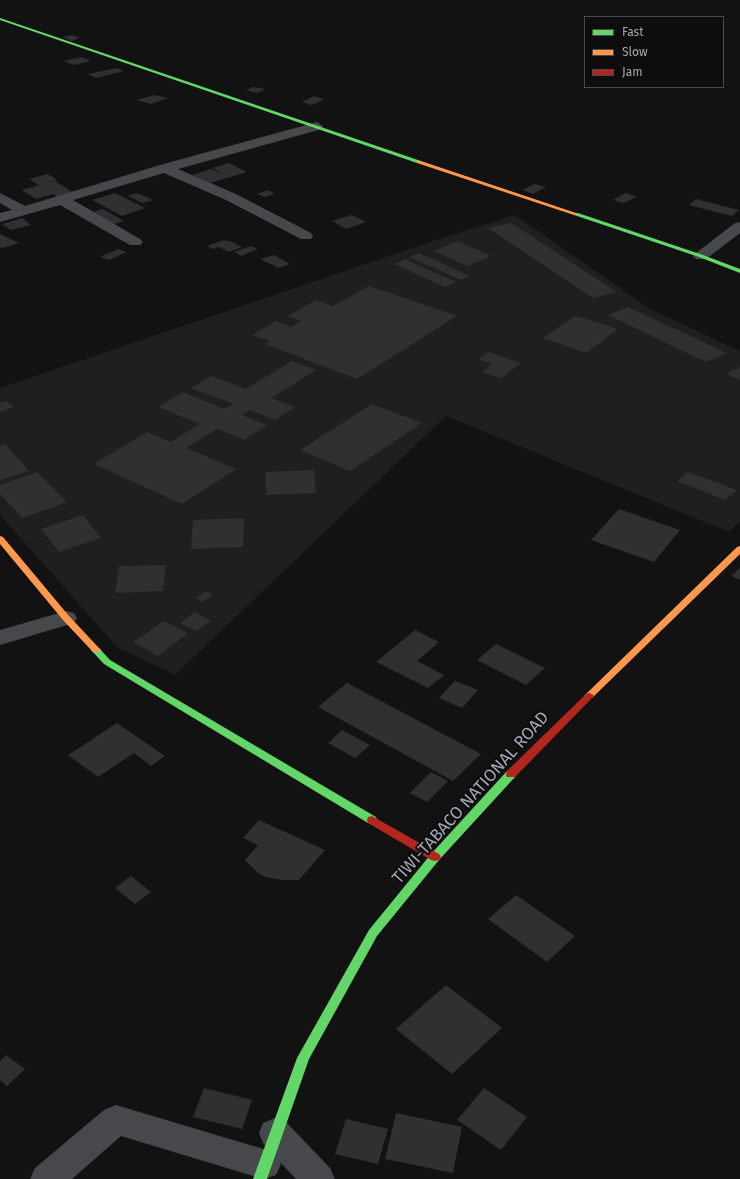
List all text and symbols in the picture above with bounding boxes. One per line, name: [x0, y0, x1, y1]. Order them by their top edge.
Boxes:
legend: [584, 16, 724, 88]
text: Fast: [622, 25, 644, 39]
text: Slow: [622, 45, 648, 59]
text: Jam: [622, 65, 642, 79]
street label: TIWI-TABACO NATIONAL ROAD: [388, 708, 554, 888]

